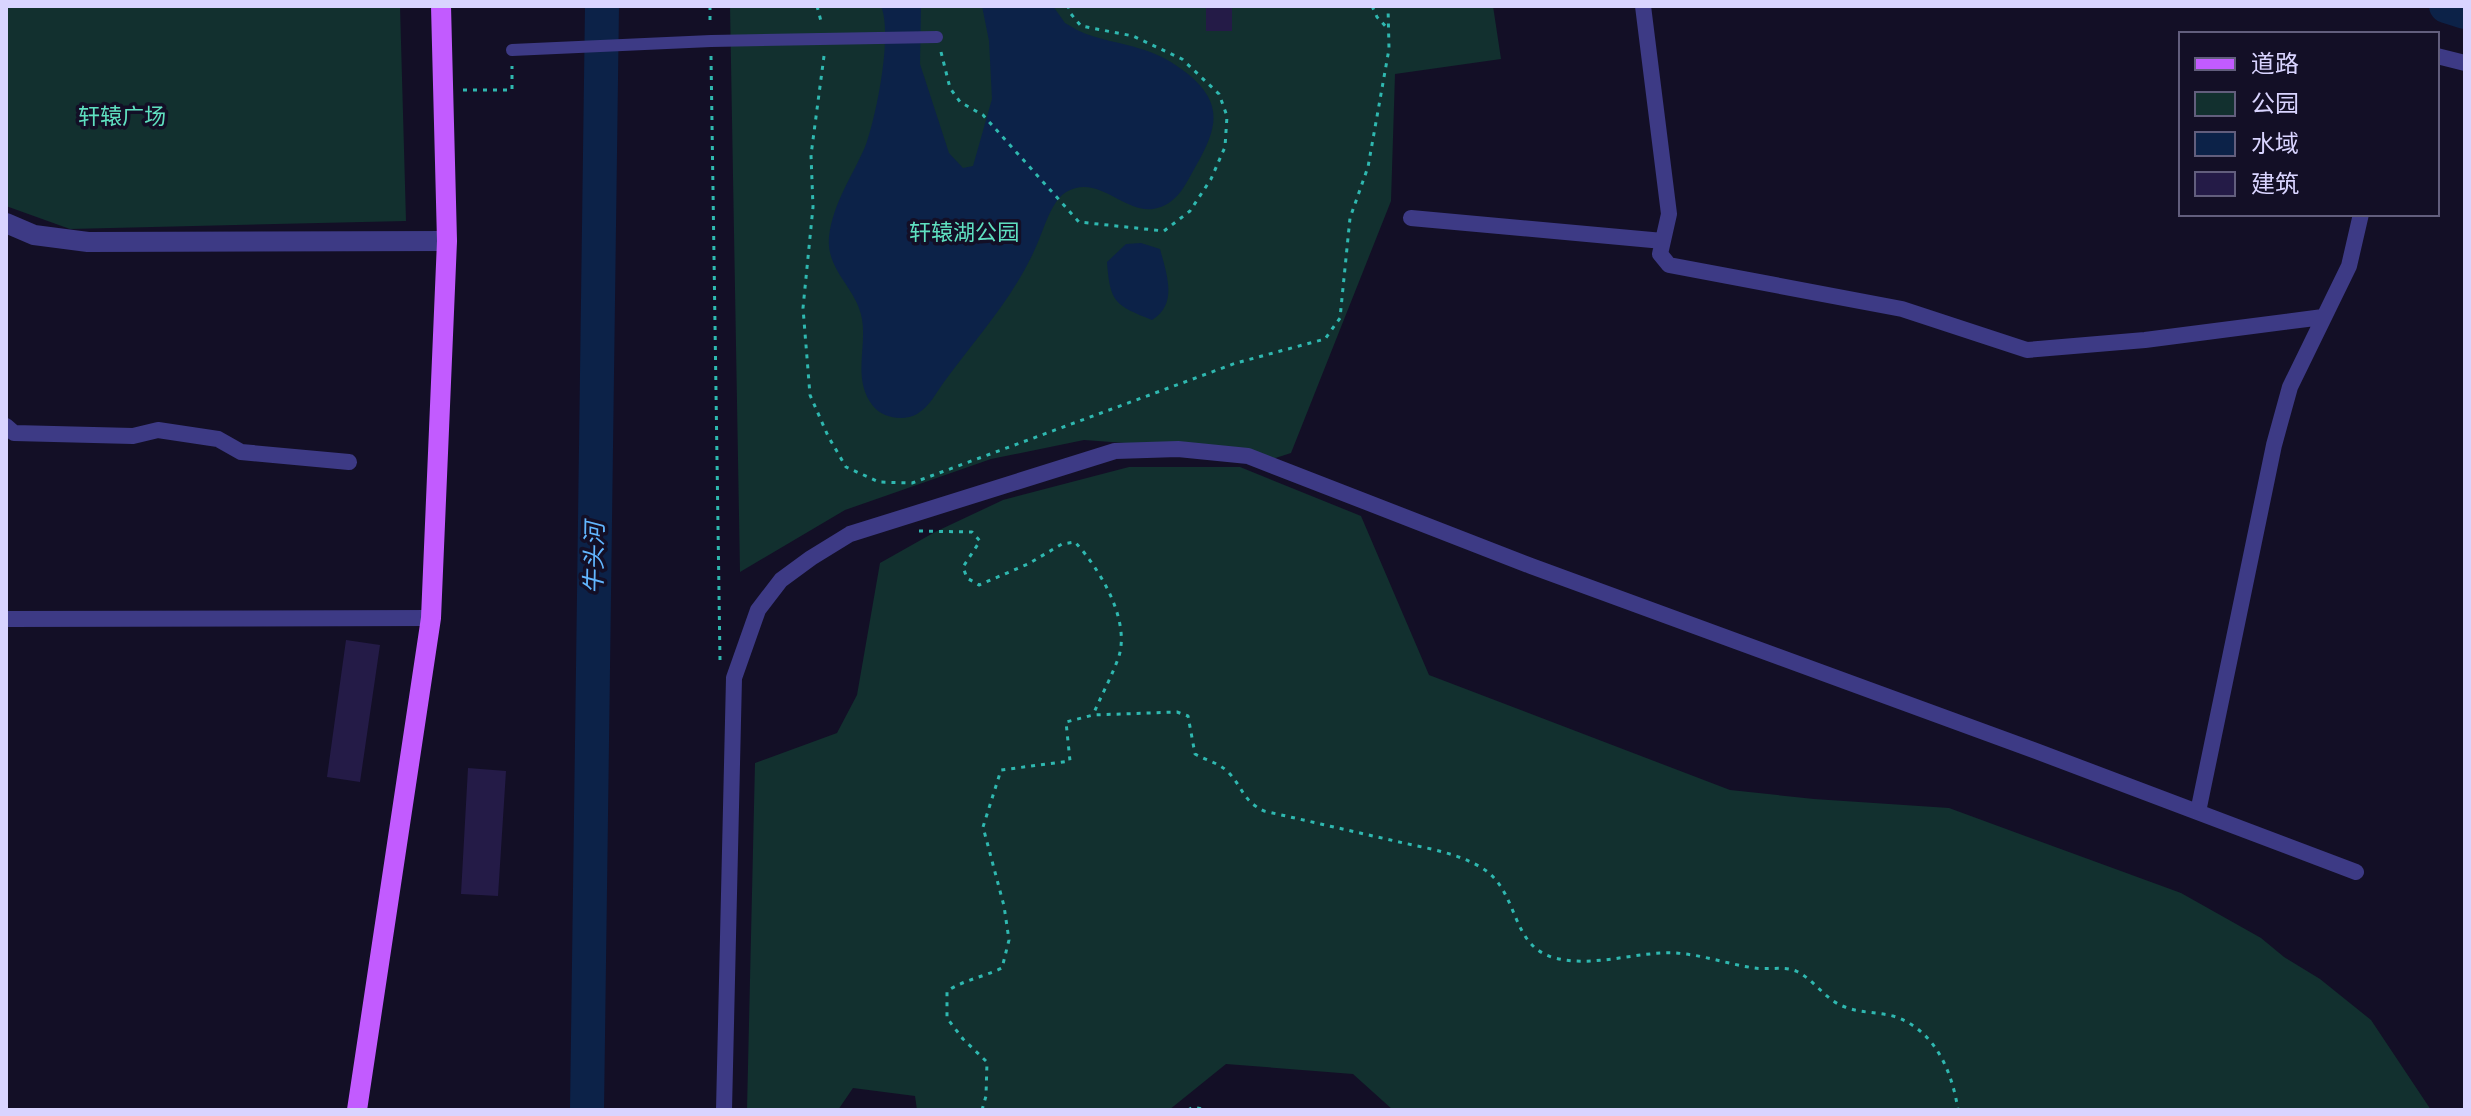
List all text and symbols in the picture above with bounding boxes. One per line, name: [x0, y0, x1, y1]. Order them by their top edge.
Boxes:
legend: [2179, 32, 2439, 216]
text: 道路: [2251, 47, 2299, 82]
text: 公园: [2251, 87, 2299, 122]
park label: 轩辕广场: [78, 101, 166, 133]
text: 水域: [2251, 127, 2299, 162]
text: 建筑: [2251, 167, 2299, 202]
park label: 轩辕湖公园: [909, 217, 1019, 249]
water label: 牛头河: [577, 518, 613, 594]

